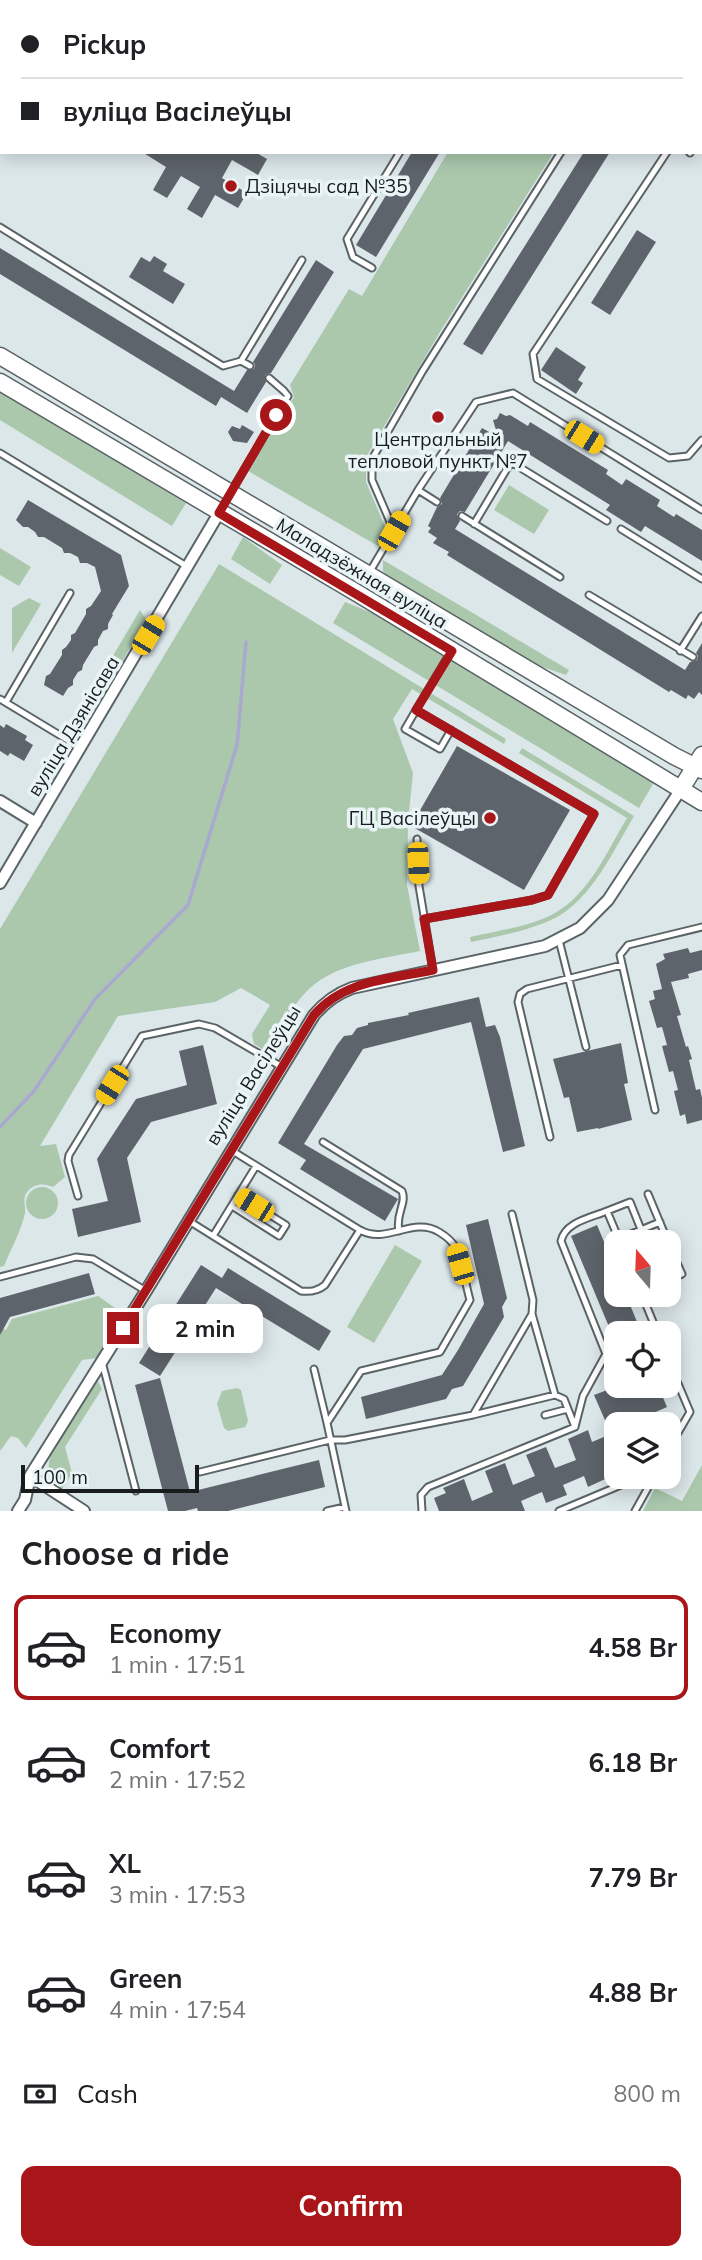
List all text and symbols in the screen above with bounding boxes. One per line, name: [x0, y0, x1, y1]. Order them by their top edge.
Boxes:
text: Pickup: [63, 28, 146, 61]
text: вуліца Васілеўцы: [63, 95, 292, 128]
place label: Дзіцячы сад №35: [245, 174, 408, 198]
marker: Дзіцячы сад №35: [223, 178, 239, 194]
route start: [260, 399, 292, 431]
marker: Центральный тепловой пункт №7: [430, 409, 446, 425]
car: [561, 417, 608, 457]
place label: Центральный тепловой пункт №7: [348, 427, 528, 473]
car: [375, 508, 414, 554]
street label: Маладзёжная вуліца: [272, 512, 452, 634]
car: [129, 612, 168, 658]
street label: вуліца Дзянісава: [22, 652, 124, 800]
place label: ГЦ Васілеўцы: [349, 806, 476, 830]
marker: ГЦ Васілеўцы: [482, 810, 498, 826]
car: [407, 841, 430, 885]
street label: вуліца Васілеўцы: [200, 1000, 306, 1150]
car: [92, 1062, 133, 1108]
car: [231, 1185, 278, 1225]
north arrow: [604, 1230, 681, 1307]
map controls: [604, 1230, 681, 1489]
car: [445, 1241, 476, 1287]
callout: 2 min: [148, 1304, 263, 1352]
route end: [107, 1312, 139, 1344]
text: 2 min: [175, 1314, 235, 1343]
button: locate: [604, 1321, 681, 1398]
button: layers: [604, 1412, 681, 1489]
scale bar: [21, 1462, 200, 1494]
text: 100 m: [32, 1465, 88, 1489]
text: Choose a ride: [21, 1533, 229, 1573]
icon: car: [25, 1616, 88, 1679]
text: Economy: [109, 1617, 221, 1650]
text: 4.58 Br: [588, 1631, 677, 1664]
text: 1 min · 17:51: [109, 1650, 246, 1679]
icon: car: [25, 1731, 88, 1794]
text: Comfort: [109, 1732, 210, 1765]
text: 6.18 Br: [588, 1746, 677, 1779]
text: 2 min · 17:52: [109, 1765, 246, 1794]
icon: car: [25, 1846, 88, 1909]
text: XL: [109, 1847, 141, 1880]
text: 7.79 Br: [588, 1861, 677, 1894]
text: 3 min · 17:53: [109, 1880, 246, 1909]
icon: car: [25, 1961, 88, 2024]
text: Green: [109, 1962, 182, 1995]
text: 4.88 Br: [588, 1976, 677, 2009]
text: 4 min · 17:54: [109, 1995, 246, 2024]
icon: cash: [21, 2075, 59, 2113]
text: Cash: [77, 2077, 138, 2110]
text: 800 m: [613, 2079, 681, 2108]
button: Confirm: [21, 2166, 681, 2246]

